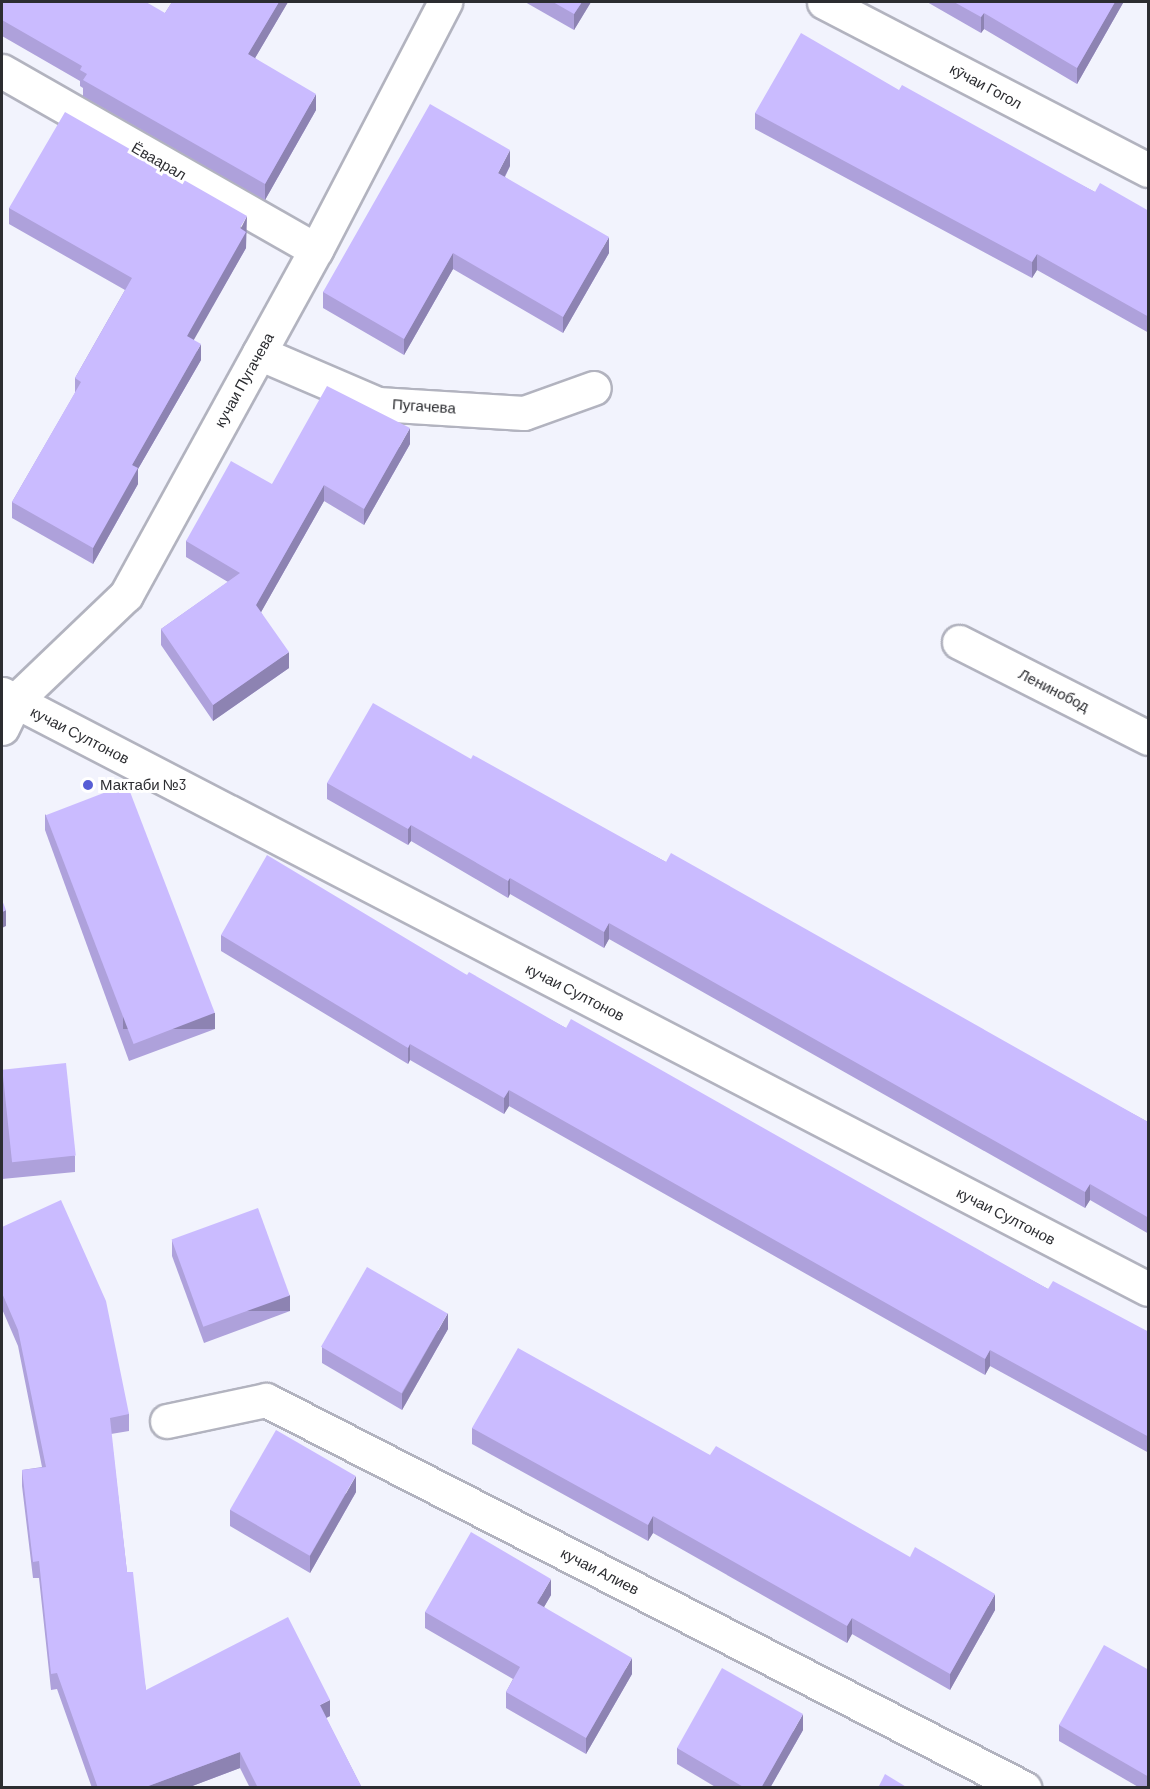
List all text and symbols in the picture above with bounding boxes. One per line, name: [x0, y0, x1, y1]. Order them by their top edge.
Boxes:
street label: кӯчаи Гогол: [947, 60, 1025, 112]
street label: Ёваарал: [129, 138, 189, 184]
street label: кучаи Пугачева: [211, 329, 277, 431]
street label: Пугачева: [392, 395, 456, 417]
street label: Ленинобод: [1016, 665, 1092, 715]
street label: кучаи Султонов: [28, 702, 132, 768]
place label: Мактаби №3: [100, 776, 187, 794]
marker: Мактаби №3: [81, 778, 95, 792]
street label: кучаи Султонов: [523, 959, 627, 1025]
street label: кучаи Султонов: [954, 1183, 1058, 1249]
street label: кучаи Алиев: [558, 1544, 642, 1598]

